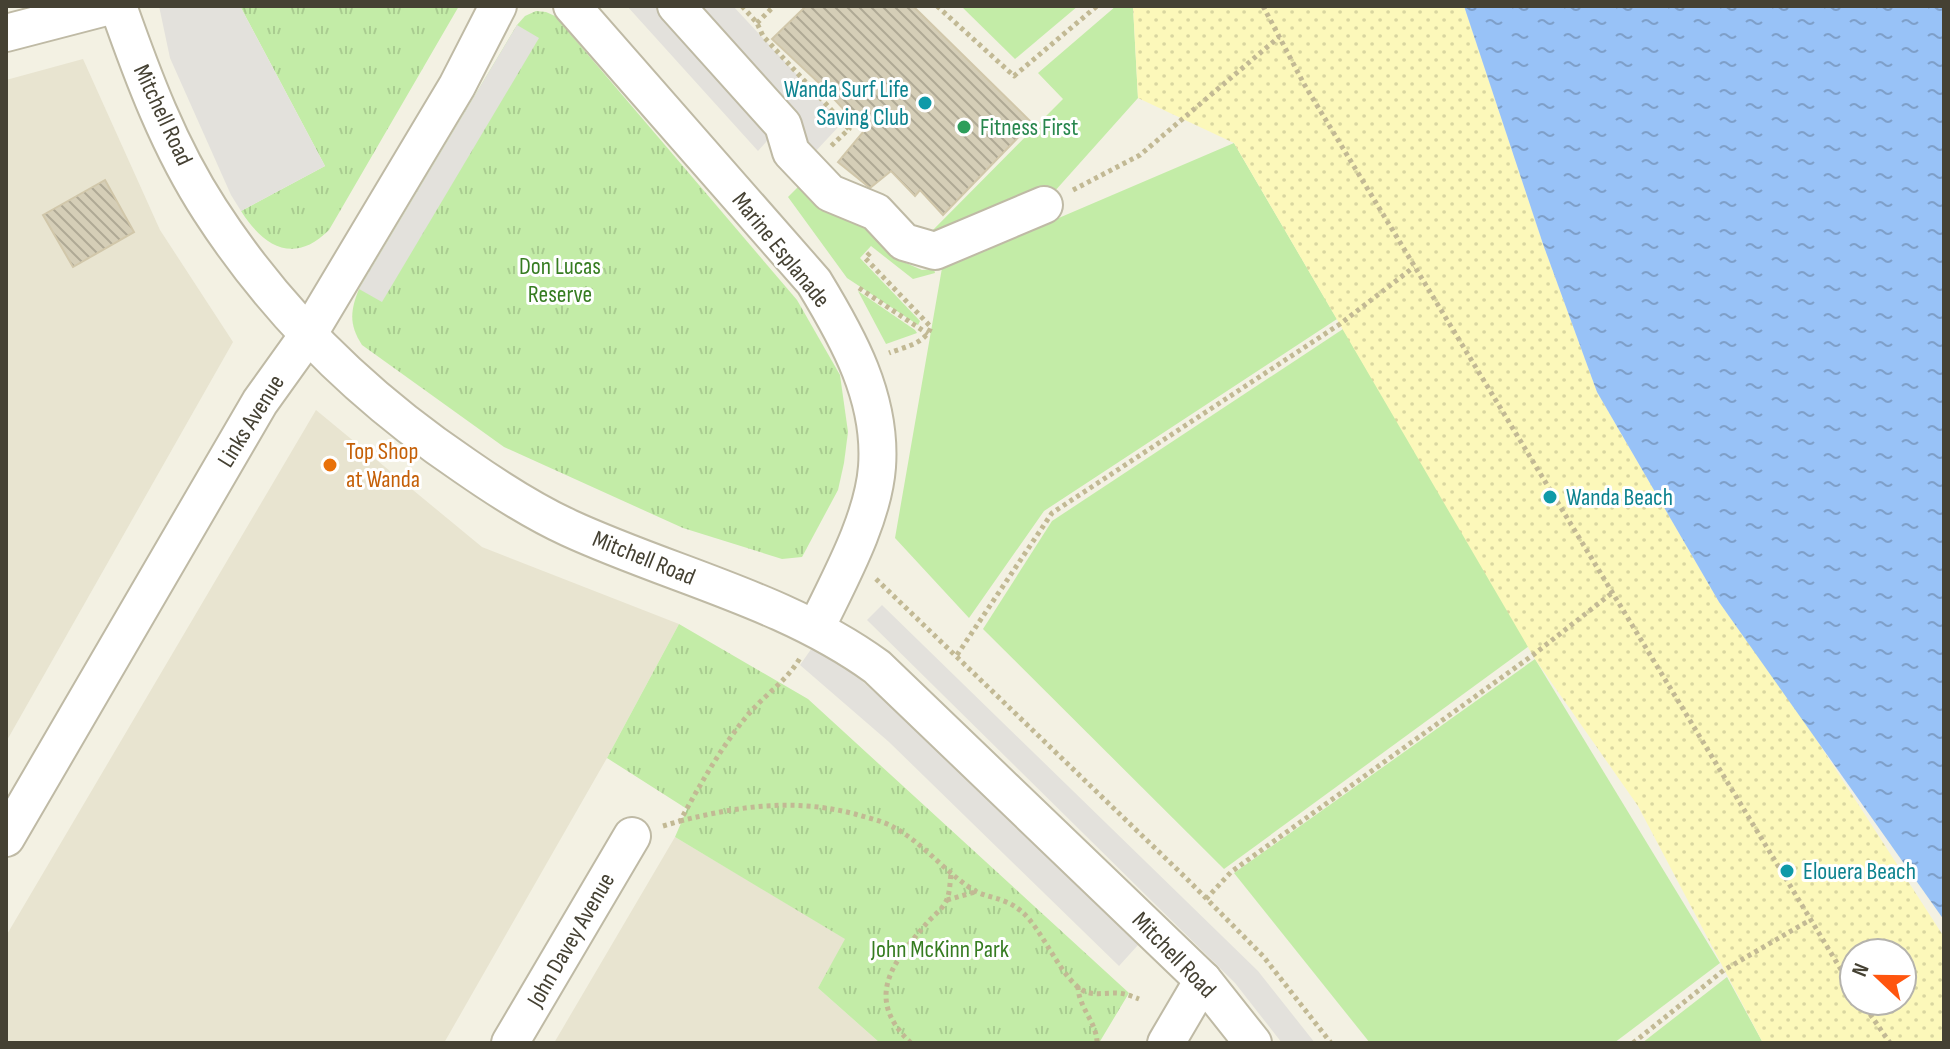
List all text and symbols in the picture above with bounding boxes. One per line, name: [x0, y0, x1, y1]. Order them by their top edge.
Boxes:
street label: Mitchell Road: [127, 60, 199, 170]
place label: Wanda Surf Life Saving Club: [784, 75, 909, 132]
marker: Wanda Surf Life Saving Club: [916, 94, 934, 112]
place label: Fitness First: [980, 113, 1078, 142]
marker: Fitness First: [955, 118, 973, 136]
street label: Marine Esplanade: [726, 187, 836, 313]
park label: Don Lucas Reserve: [519, 252, 601, 309]
street label: Links Avenue: [211, 369, 291, 473]
place label: Top Shop at Wanda: [346, 437, 420, 494]
marker: Top Shop at Wanda: [321, 456, 339, 474]
place label: Wanda Beach: [1566, 483, 1673, 512]
marker: Wanda Beach: [1541, 488, 1559, 506]
street label: Mitchell Road: [588, 524, 700, 592]
place label: Elouera Beach: [1803, 857, 1916, 886]
marker: Elouera Beach: [1778, 862, 1796, 880]
street label: John Davey Avenue: [520, 868, 621, 1013]
street label: Mitchell Road: [1126, 906, 1222, 1004]
park label: John McKinn Park: [870, 935, 1009, 964]
north arrow: [1838, 937, 1918, 1017]
text: N: [1846, 960, 1876, 981]

